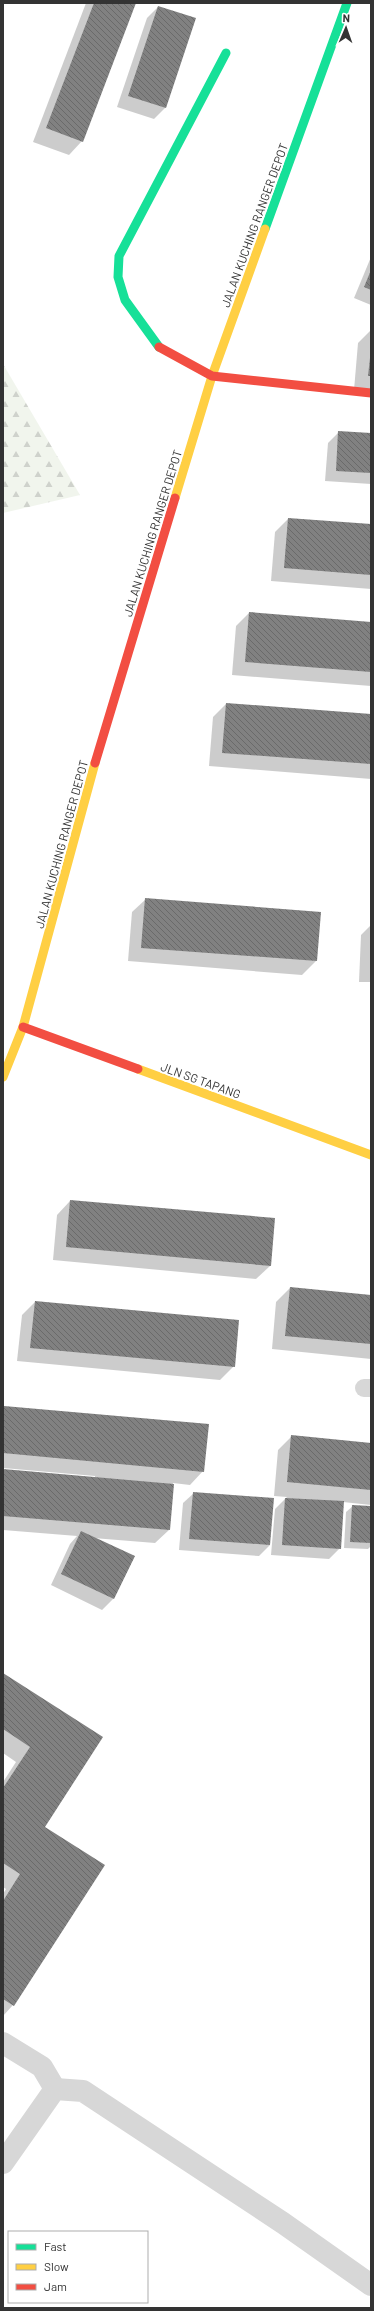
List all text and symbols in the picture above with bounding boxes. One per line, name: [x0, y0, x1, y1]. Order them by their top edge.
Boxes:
north arrow: [326, 8, 366, 48]
text: N: [342, 11, 350, 24]
street label: JALAN KUCHING RANGER DEPOT: [218, 141, 290, 309]
street label: JALAN KUCHING RANGER DEPOT: [120, 448, 184, 618]
street label: JALAN KUCHING RANGER DEPOT: [32, 758, 90, 930]
street label: JLN SG TAPANG: [159, 1059, 243, 1101]
legend: [8, 2231, 148, 2303]
text: Fast: [44, 2239, 67, 2253]
text: Slow: [44, 2259, 69, 2273]
text: Jam: [44, 2279, 67, 2293]

